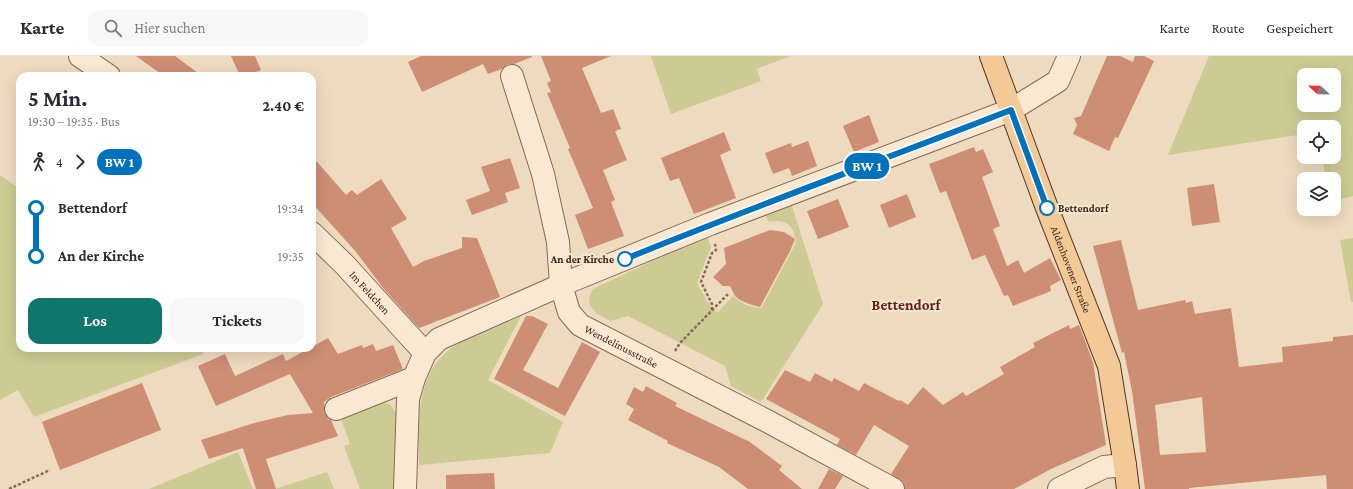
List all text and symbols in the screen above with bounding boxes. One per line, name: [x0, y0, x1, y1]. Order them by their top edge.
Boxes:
search box: [88, 10, 368, 46]
text: Karte: [20, 17, 64, 38]
icon: search: [102, 17, 124, 39]
text: Hier suchen: [134, 20, 206, 36]
text: Karte: [1160, 20, 1190, 36]
text: Route: [1212, 20, 1244, 36]
text: Gespeichert: [1266, 20, 1333, 36]
north arrow: [1297, 68, 1341, 112]
map controls: [1297, 68, 1341, 216]
text: 5 Min.: [28, 86, 87, 111]
text: 2.40 €: [262, 98, 304, 114]
text: 19:30 – 19:35 · Bus: [28, 114, 120, 129]
button: locate: [1297, 120, 1341, 164]
icon: walk: [28, 151, 50, 173]
icon: forward: [69, 151, 91, 173]
line badge: BW 1: [839, 153, 895, 179]
text: BW 1: [105, 154, 134, 170]
text: 4: [56, 155, 63, 170]
text: BW 1: [852, 158, 882, 174]
button: layers: [1297, 172, 1341, 216]
text: Bettendorf: [58, 200, 127, 216]
marker: Bettendorf: [1039, 200, 1055, 216]
text: 19:34: [277, 201, 304, 216]
place label: Bettendorf: [1058, 202, 1110, 214]
street label: Aldenhovener Straße: [1049, 224, 1094, 315]
text: An der Kirche: [58, 248, 144, 264]
text: 19:35: [278, 249, 304, 264]
marker: An der Kirche: [617, 251, 633, 267]
place label: An der Kirche: [550, 253, 614, 265]
street label: Im Feldchen: [347, 268, 393, 317]
district label: Bettendorf: [872, 297, 942, 313]
button: Los: [28, 298, 162, 344]
button: Tickets: [170, 298, 304, 344]
street label: Wendelinusstraße: [583, 322, 660, 370]

